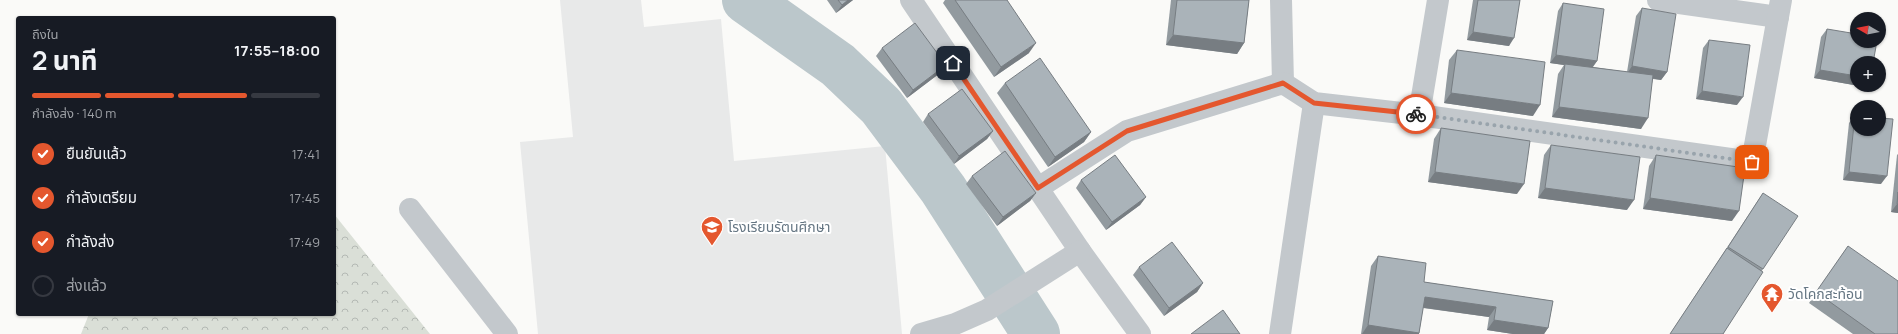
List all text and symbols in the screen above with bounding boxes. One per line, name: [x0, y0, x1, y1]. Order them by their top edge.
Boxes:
north arrow: [1850, 12, 1886, 48]
map controls: [1850, 12, 1886, 136]
text: ถึงใน: [32, 25, 58, 43]
text: 17:55–18:00: [234, 40, 320, 61]
text: 2 นาที: [32, 42, 98, 78]
pin: [936, 46, 970, 80]
icon: home: [942, 52, 964, 74]
button: +: [1850, 56, 1886, 92]
courier: [1396, 94, 1436, 134]
button: −: [1850, 100, 1886, 136]
icon: bike: [1405, 103, 1427, 125]
text: กำลังส่ง · 140 m: [32, 104, 116, 122]
icon: check: [32, 143, 54, 165]
text: ยืนยันแล้ว: [66, 143, 127, 164]
text: 17:41: [292, 145, 320, 163]
pin: [1735, 145, 1769, 179]
icon: bag: [1741, 151, 1763, 173]
icon: check: [32, 187, 54, 209]
text: กำลังเตรียม: [66, 187, 137, 208]
text: 17:45: [289, 189, 320, 207]
school or university icon: โรงเรียนรัตนศึกษา: [699, 214, 725, 247]
place label: โรงเรียนรัตนศึกษา: [728, 217, 830, 236]
icon: check: [32, 231, 54, 253]
text: กำลังส่ง: [66, 231, 114, 252]
text: 17:49: [289, 233, 320, 251]
text: ส่งแล้ว: [66, 275, 107, 296]
temple icon: วัดโคกสะท้อน: [1759, 281, 1785, 314]
place label: วัดโคกสะท้อน: [1788, 284, 1863, 303]

